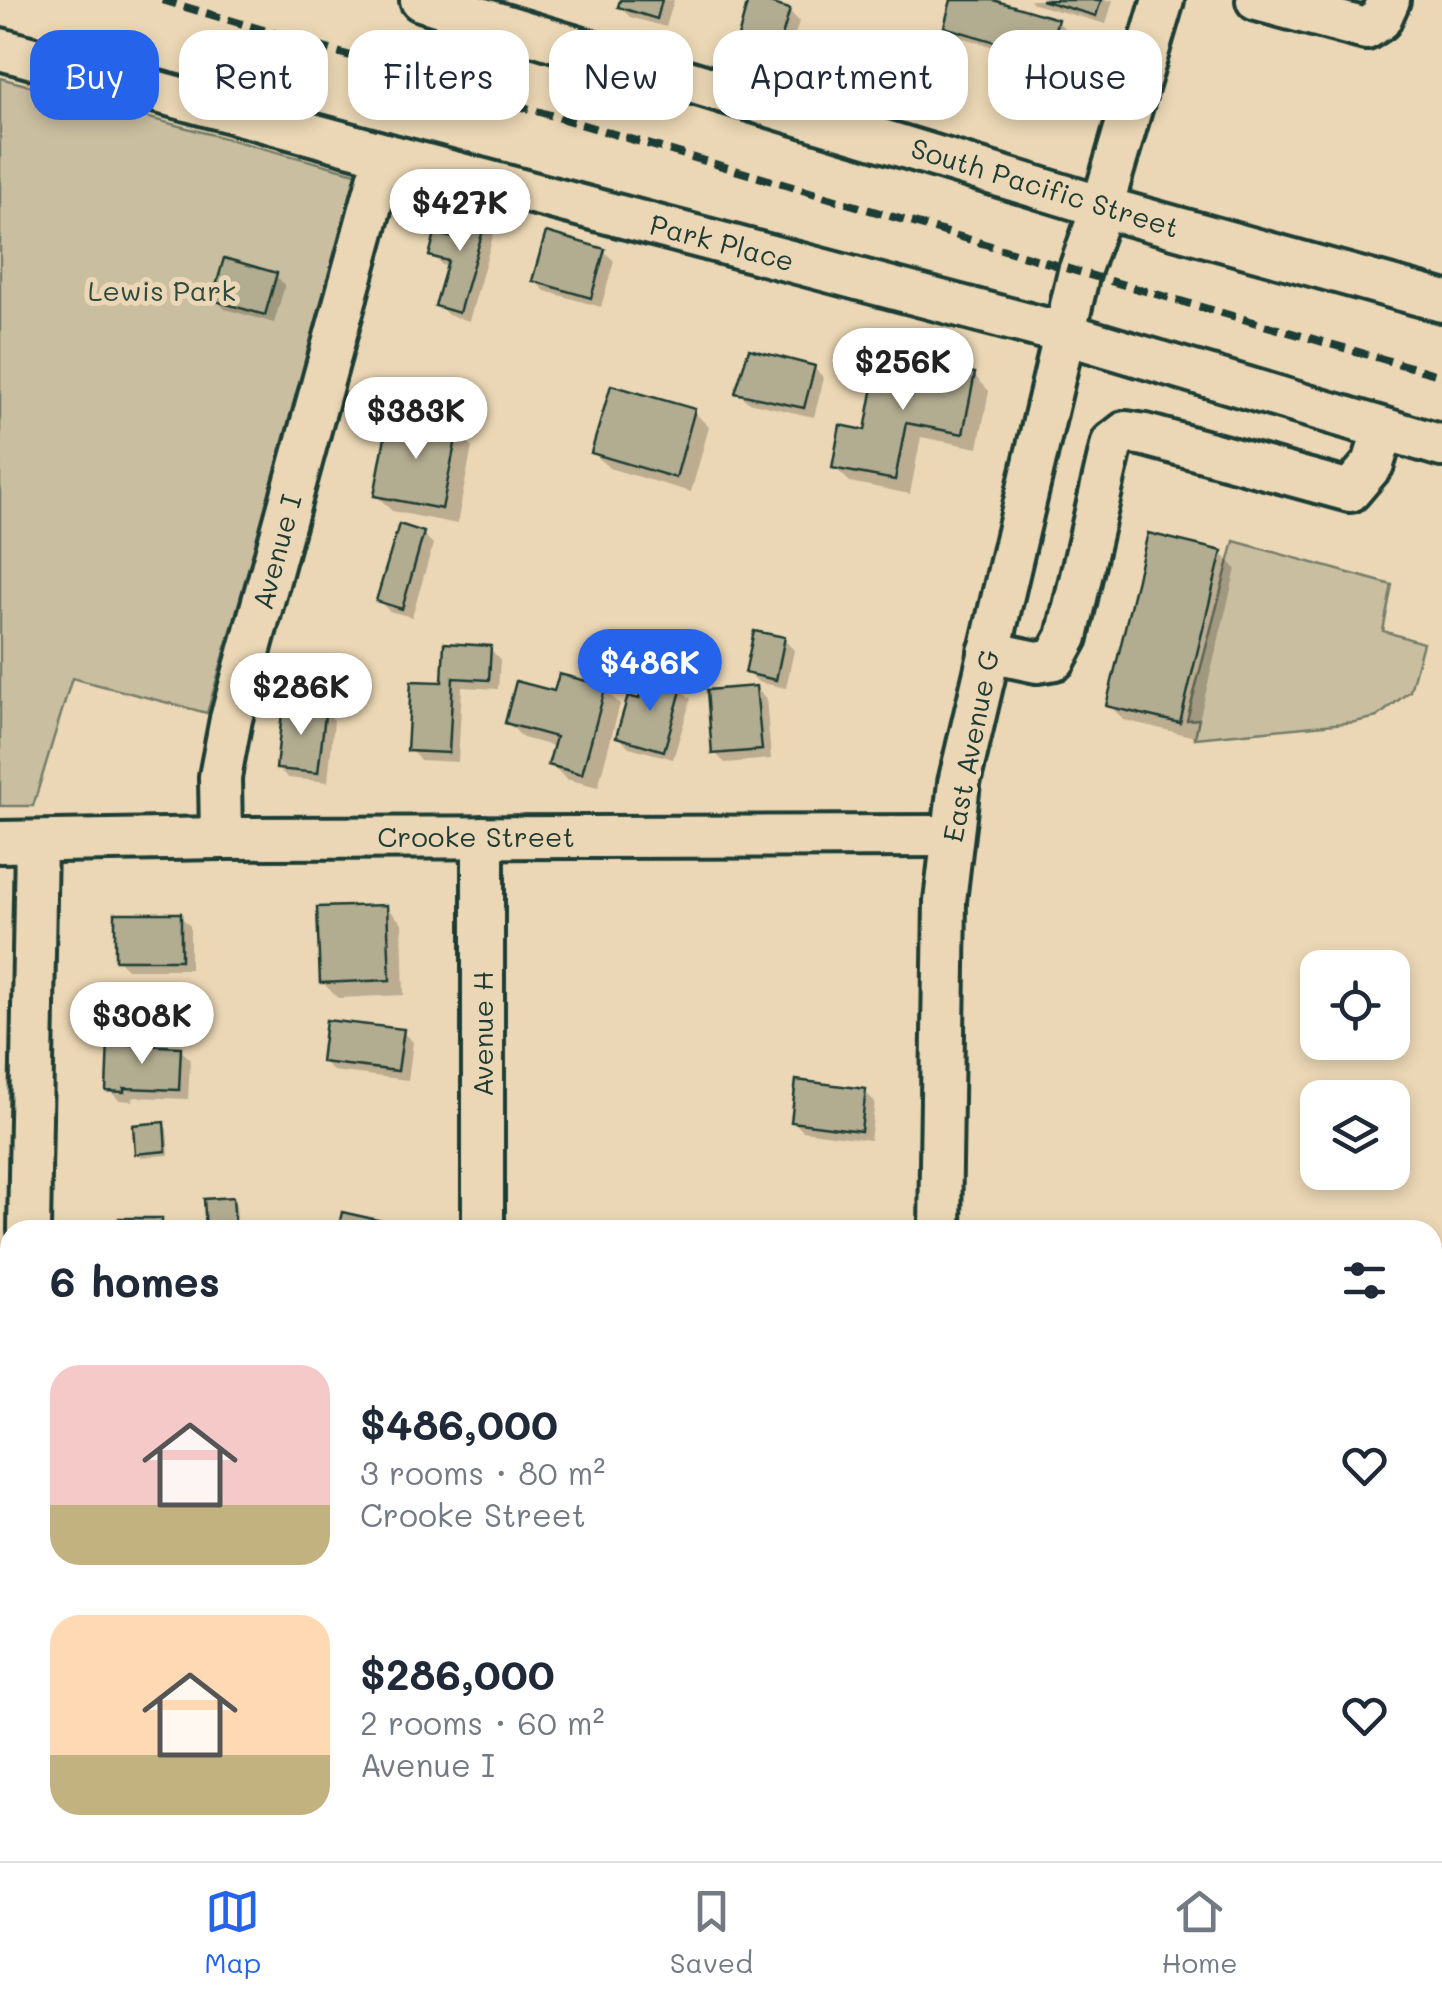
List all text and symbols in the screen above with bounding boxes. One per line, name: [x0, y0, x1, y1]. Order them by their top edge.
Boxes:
chip: Buy: [30, 30, 159, 120]
chip: Rent: [179, 30, 328, 120]
chip: Filters: [348, 30, 529, 120]
chip: New: [549, 30, 693, 120]
chip: Apartment: [713, 30, 968, 120]
chip: House: [988, 30, 1162, 120]
street label: South Pacific Street: [907, 129, 1184, 245]
pin: $427K: [390, 169, 530, 254]
text: $427K: [412, 180, 508, 222]
street label: Park Place: [646, 206, 798, 279]
park label: Lewis Park: [88, 272, 236, 308]
pin: $256K: [833, 328, 973, 413]
text: $256K: [855, 339, 951, 381]
pin: $383K: [346, 377, 486, 462]
text: $383K: [366, 388, 466, 430]
street label: Avenue I: [243, 490, 309, 613]
pin: $486K: [580, 629, 720, 714]
text: $486K: [600, 640, 700, 682]
street label: East Avenue G: [934, 647, 1006, 845]
pin: $286K: [231, 653, 371, 738]
text: $286K: [252, 664, 350, 706]
street label: Crooke Street: [377, 818, 575, 854]
map controls: [1300, 950, 1410, 1190]
button: locate: [1300, 950, 1410, 1060]
street label: Avenue H: [464, 971, 500, 1097]
pin: $308K: [72, 982, 212, 1067]
text: $308K: [92, 993, 192, 1035]
button: layers: [1300, 1080, 1410, 1190]
text: 6 homes: [50, 1253, 220, 1308]
icon: filters: [1337, 1253, 1392, 1308]
text: $486,000: [360, 1396, 558, 1451]
icon: home: [130, 1405, 250, 1525]
icon: heart: [1337, 1438, 1392, 1493]
text: 3 rooms · 80 m²: [360, 1451, 605, 1493]
text: Crooke Street: [360, 1493, 586, 1535]
text: $286,000: [360, 1646, 555, 1701]
icon: home: [130, 1655, 250, 1775]
icon: heart: [1337, 1688, 1392, 1743]
text: 2 rooms · 60 m²: [360, 1701, 604, 1743]
text: Avenue I: [360, 1743, 495, 1785]
tab: Map: [204, 1884, 261, 1980]
tab: Saved: [670, 1884, 753, 1980]
tab: Home: [1161, 1884, 1238, 1980]

